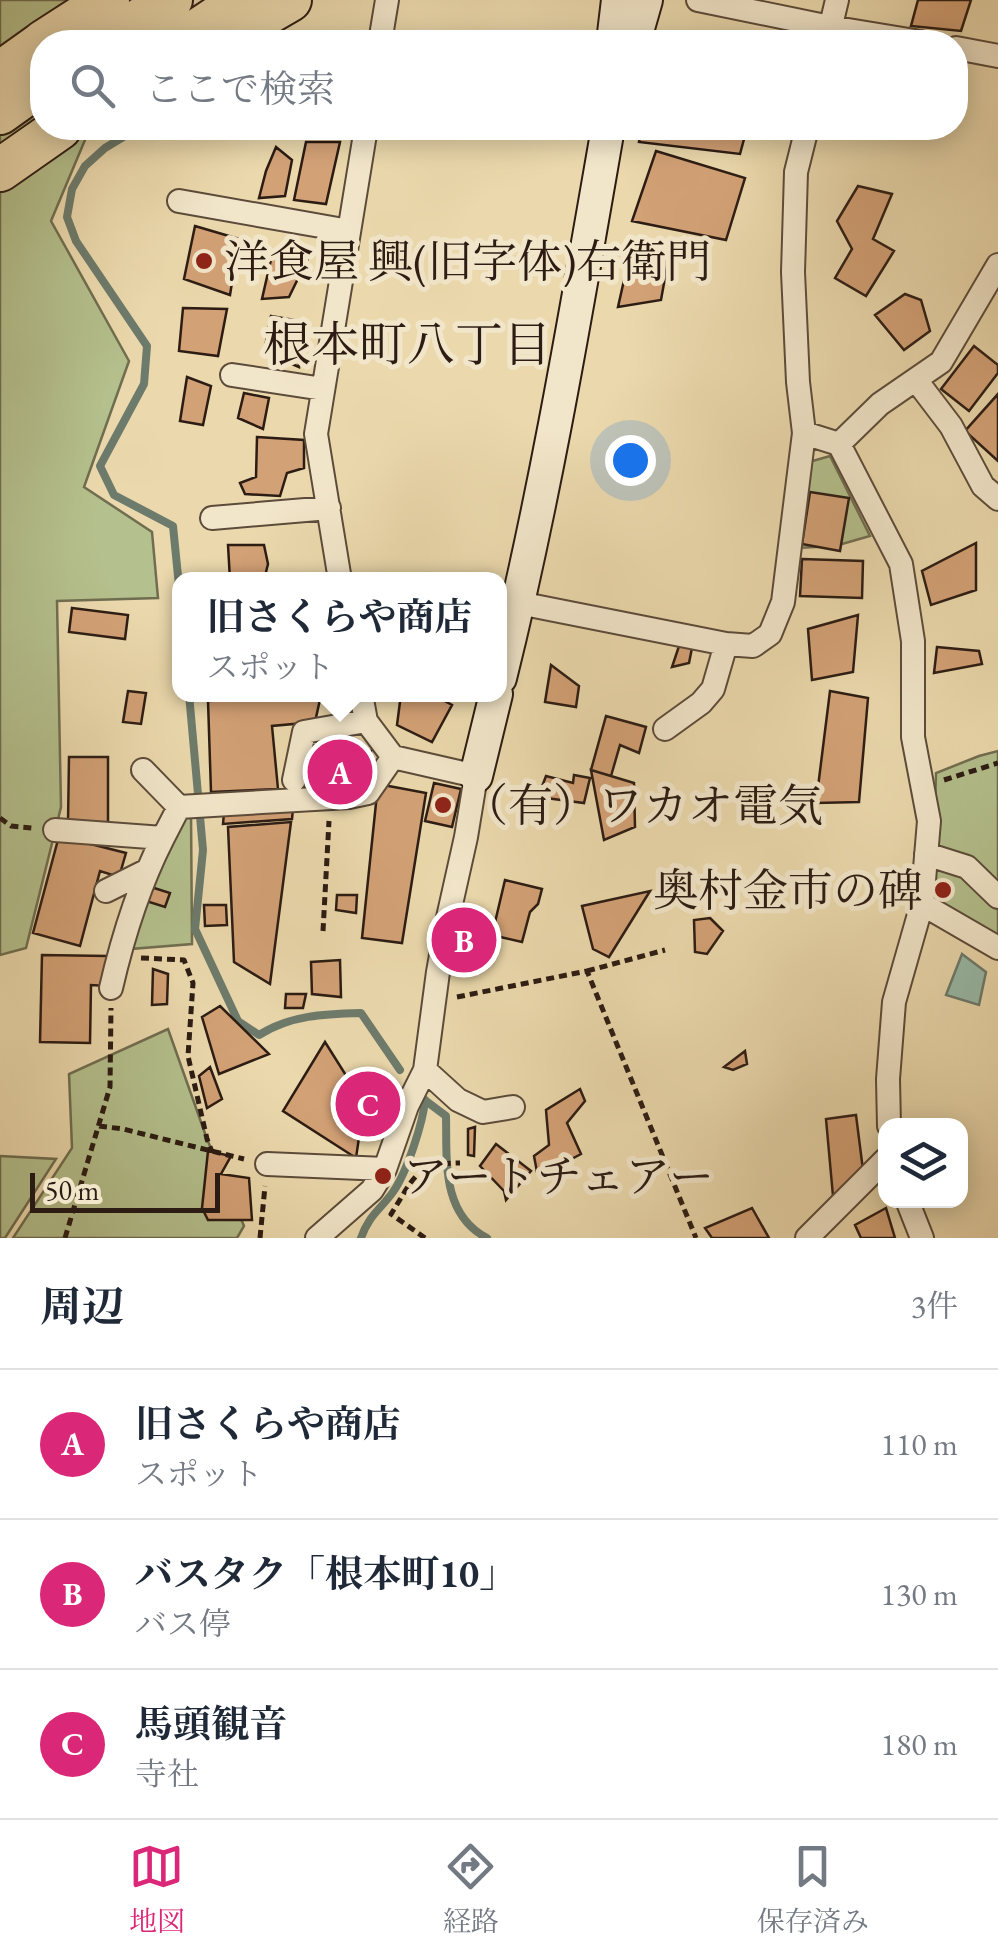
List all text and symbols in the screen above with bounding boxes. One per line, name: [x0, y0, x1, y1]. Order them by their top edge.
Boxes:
search box: [30, 30, 968, 140]
icon: search: [65, 58, 120, 113]
text: ここで検索: [145, 64, 335, 113]
place label: 洋食屋 興(旧字体)右衛門: [224, 232, 711, 290]
marker: 洋食屋 興(旧字体)右衛門: [193, 250, 215, 272]
district label: 根本町八丁目: [263, 313, 551, 375]
your location: [605, 435, 656, 486]
popup: [172, 572, 507, 702]
text: 旧さくらや商店: [206, 592, 473, 641]
text: スポット: [206, 646, 335, 688]
pin: A: [308, 734, 372, 810]
place label: （有）ワカオ電気: [463, 776, 823, 834]
marker: （有）ワカオ電気: [432, 794, 454, 816]
place label: 奥村金市の碑: [653, 861, 923, 919]
marker: 奥村金市の碑: [932, 879, 954, 901]
pin: B: [432, 902, 496, 978]
pin: C: [336, 1066, 400, 1142]
map controls: [878, 1118, 968, 1208]
button: layers: [878, 1118, 968, 1208]
place label: アートチェアー: [403, 1147, 714, 1205]
marker: アートチェアー: [372, 1165, 394, 1187]
scale bar: [30, 1168, 220, 1212]
text: 50 m: [45, 1172, 99, 1208]
text: 周辺: [40, 1279, 124, 1334]
text: 3件: [911, 1285, 958, 1327]
text: 旧さくらや商店: [135, 1399, 401, 1448]
text: A: [61, 1423, 84, 1465]
text: 110 m: [881, 1423, 958, 1465]
text: スポット: [135, 1453, 263, 1495]
text: バスタク「根本町10」: [135, 1549, 517, 1598]
text: B: [62, 1573, 83, 1615]
text: 130 m: [881, 1573, 958, 1615]
text: バス停: [135, 1603, 231, 1645]
text: 馬頭観音: [135, 1699, 287, 1748]
text: C: [61, 1723, 84, 1765]
text: 180 m: [881, 1723, 958, 1765]
text: 寺社: [135, 1753, 199, 1795]
tab: 地図: [129, 1839, 185, 1939]
tab: 経路: [443, 1839, 499, 1939]
tab: 保存済み: [757, 1839, 869, 1939]

